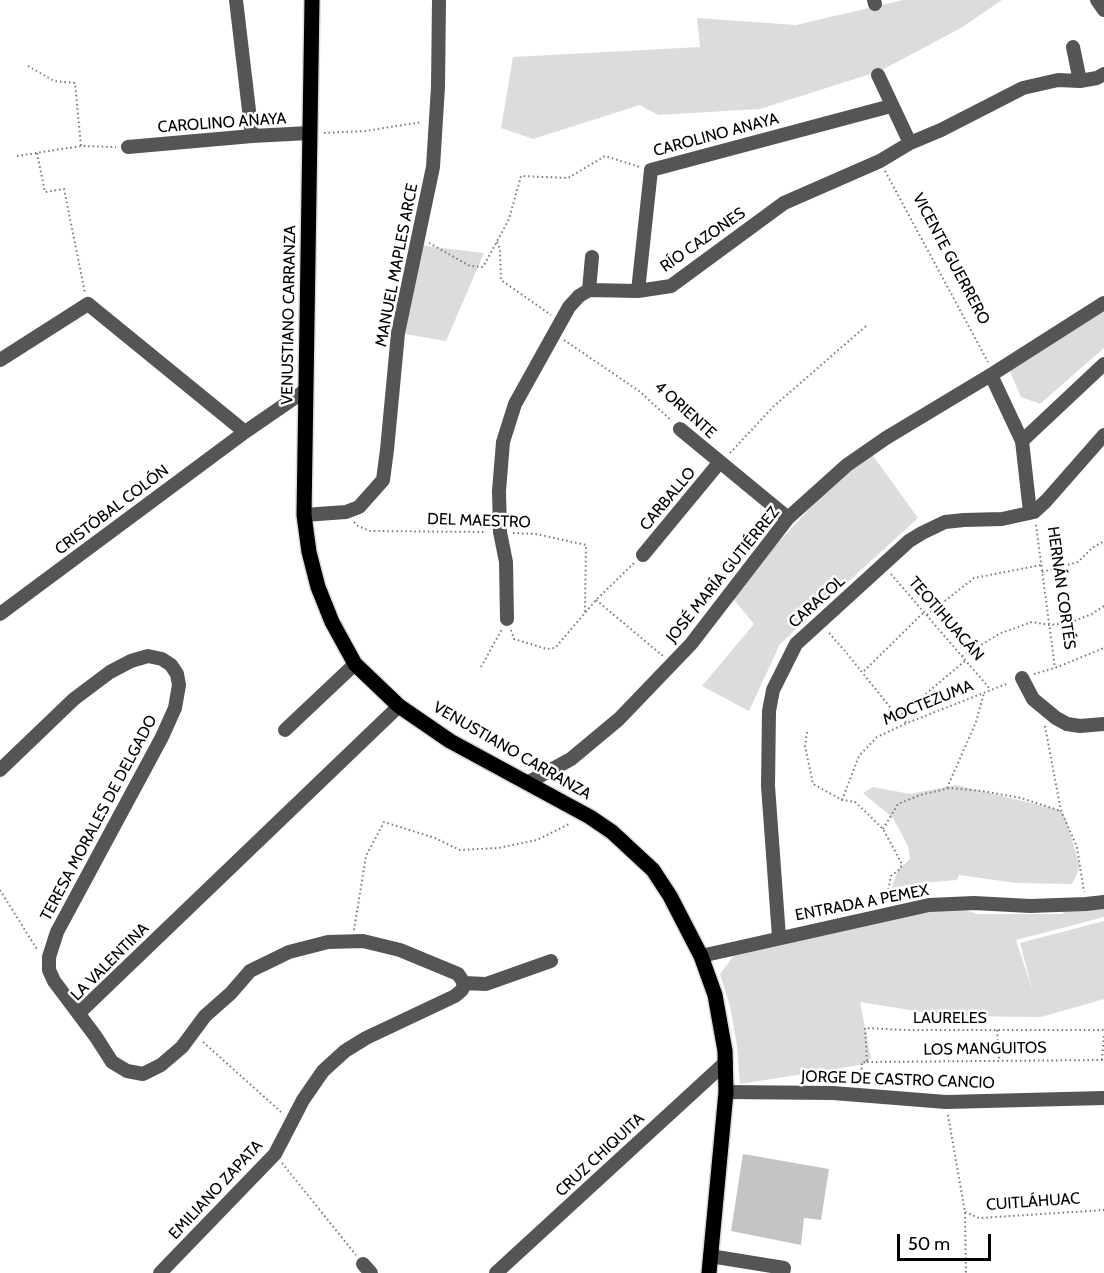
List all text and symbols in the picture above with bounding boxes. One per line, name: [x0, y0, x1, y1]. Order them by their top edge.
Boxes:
street label: CAROLINO ANAYA: [157, 109, 287, 137]
street label: CAROLINO ANAYA: [651, 109, 781, 161]
street label: MANUEL MAPLES ARCE: [372, 182, 422, 348]
street label: VICENTE GUERRERO: [908, 190, 994, 328]
street label: RÍO CAZONES: [657, 204, 749, 276]
street label: VENUSTIANO CARRANZA: [278, 225, 300, 405]
street label: 4 ORIENTE: [650, 377, 720, 443]
street label: CRISTÓBAL COLÓN: [51, 461, 173, 559]
street label: CARBALLO: [636, 463, 700, 535]
street label: JOSÉ MARÍA GUTIÉRREZ: [662, 503, 784, 647]
street label: DEL MAESTRO: [427, 510, 531, 532]
street label: HERNÁN CORTÉS: [1043, 525, 1079, 651]
street label: CARACOL: [785, 572, 849, 632]
street label: TEOTIHUACÁN: [904, 573, 988, 665]
street label: MOCTEZUMA: [880, 676, 976, 730]
street label: VENUSTIANO CARRANZA: [430, 698, 594, 804]
street label: TERESA MORALES DE DELGADO: [37, 712, 161, 924]
street label: ENTRADA A PEMEX: [794, 881, 930, 925]
street label: LA VALENTINA: [67, 919, 153, 1005]
street label: LAURELES: [913, 1008, 987, 1028]
street label: LOS MANGUITOS: [923, 1038, 1047, 1060]
street label: JORGE DE CASTRO CANCIO: [801, 1067, 995, 1093]
street label: CRUZ CHIQUITA: [552, 1109, 648, 1201]
street label: EMILIANO ZAPATA: [165, 1136, 267, 1244]
street label: CUITLÁHUAC: [985, 1189, 1081, 1215]
scale bar: [900, 1222, 994, 1260]
text: 50 m: [908, 1233, 950, 1255]

